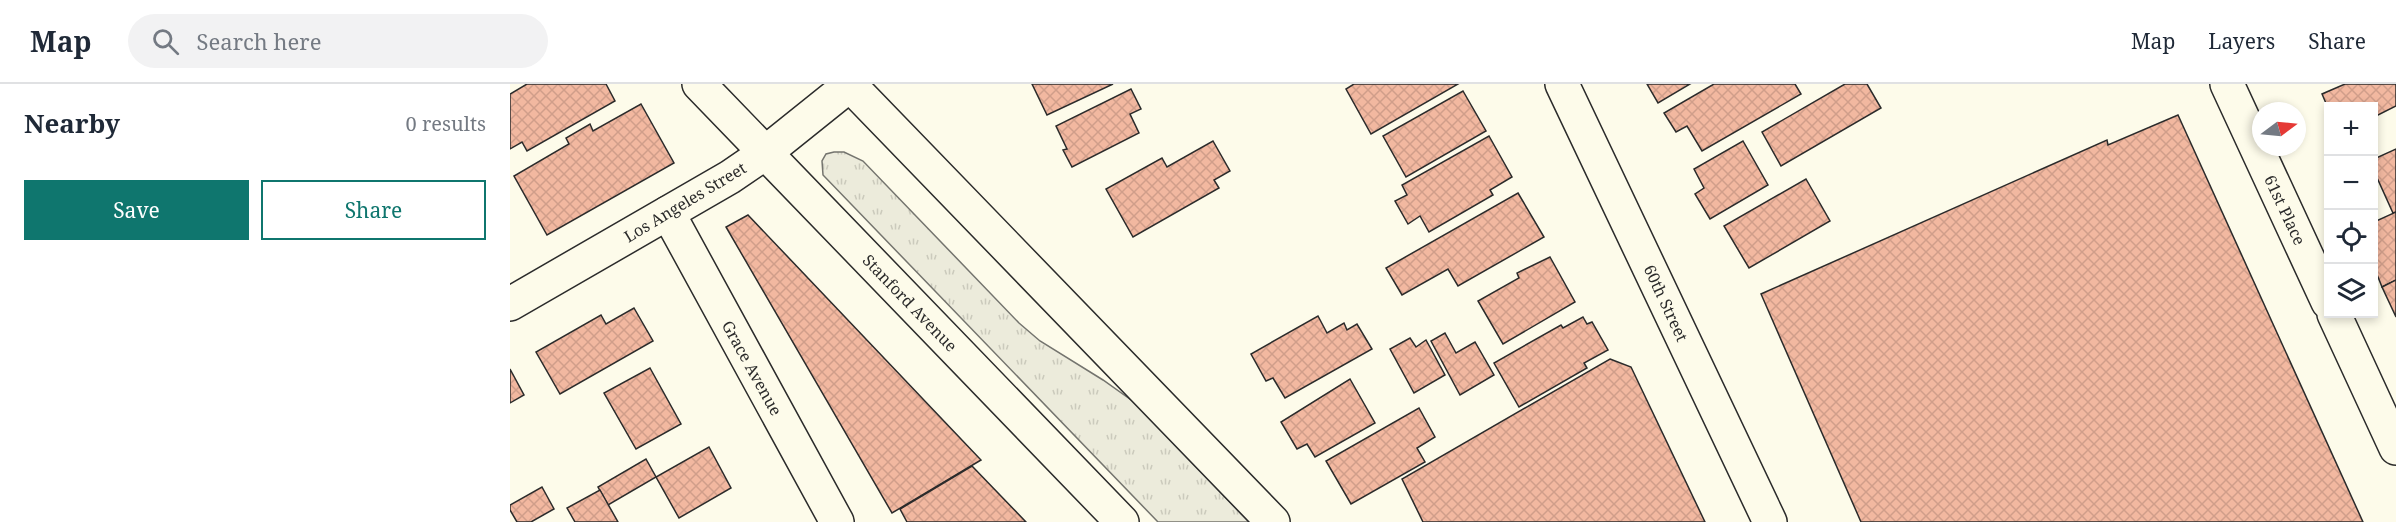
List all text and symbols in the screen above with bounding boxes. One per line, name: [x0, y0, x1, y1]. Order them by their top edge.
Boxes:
search box: [128, 14, 548, 68]
text: Map: [30, 22, 92, 60]
icon: search: [149, 25, 182, 58]
text: Search here: [197, 26, 321, 56]
text: Map: [2131, 27, 2175, 55]
text: Layers: [2208, 27, 2275, 55]
text: Share: [2308, 27, 2366, 55]
north arrow: [2252, 102, 2306, 156]
map controls: [2324, 102, 2378, 318]
button: +: [2324, 102, 2378, 156]
text: Nearby: [24, 105, 120, 141]
text: 0 results: [406, 110, 486, 137]
button: −: [2324, 156, 2378, 210]
street label: Los Angeles Street: [620, 157, 750, 247]
street label: 61st Place: [2259, 171, 2311, 249]
button: Save: [24, 180, 249, 240]
button: Share: [261, 180, 486, 240]
button: locate: [2324, 210, 2378, 264]
street label: Stanford Avenue: [858, 249, 962, 357]
street label: 60th Street: [1639, 261, 1694, 345]
button: layers: [2324, 264, 2378, 318]
street label: Grace Avenue: [717, 317, 787, 419]

